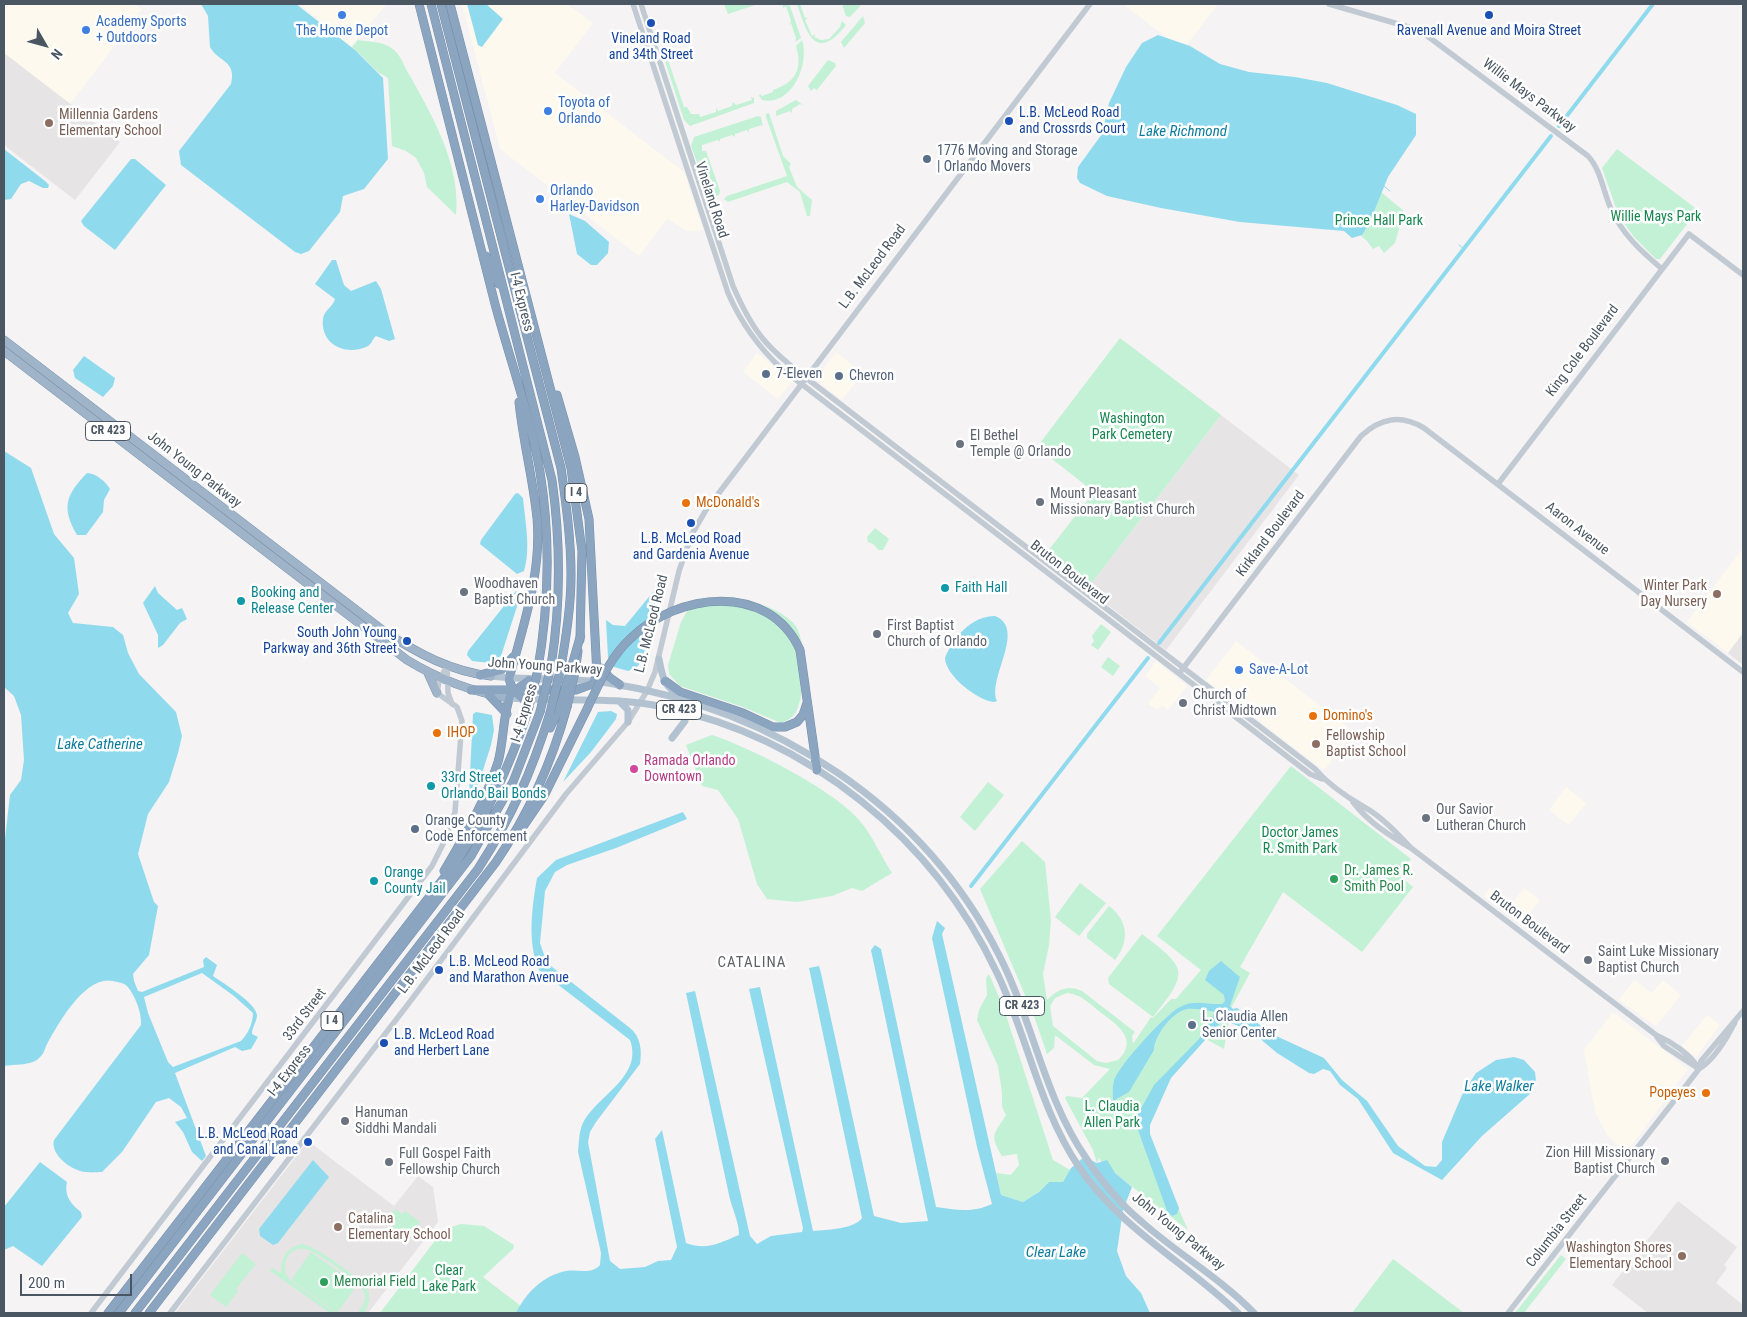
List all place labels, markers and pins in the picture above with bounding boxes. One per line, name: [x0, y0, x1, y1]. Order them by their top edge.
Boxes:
marker: The Home Depot: [336, 9, 348, 21]
marker: Ravenall Avenue and Moira Street: [1483, 9, 1495, 21]
place label: Academy Sports + Outdoors: [96, 14, 187, 46]
marker: Vineland Road and 34th Street: [645, 17, 657, 29]
place label: The Home Depot: [296, 23, 388, 39]
place label: Ravenall Avenue and Moira Street: [1397, 23, 1581, 39]
marker: Academy Sports + Outdoors: [80, 24, 92, 36]
place label: Vineland Road and 34th Street: [609, 31, 693, 64]
place label: Toyota of Orlando: [558, 95, 610, 128]
marker: Toyota of Orlando: [542, 105, 554, 117]
place label: L.B. McLeod Road and Crossrds Court: [1019, 105, 1126, 138]
place label: Millennia Gardens Elementary School: [59, 107, 162, 140]
marker: L.B. McLeod Road and Crossrds Court: [1003, 115, 1015, 127]
marker: Millennia Gardens Elementary School: [43, 117, 55, 129]
place label: 1776 Moving and Storage | Orlando Movers: [937, 143, 1078, 176]
marker: 1776 Moving and Storage | Orlando Movers: [921, 153, 933, 165]
place label: Orlando Harley-Davidson: [550, 183, 640, 216]
marker: Orlando Harley-Davidson: [534, 193, 546, 205]
place label: 7-Eleven: [776, 366, 822, 382]
marker: 7-Eleven: [760, 368, 772, 380]
place label: Chevron: [849, 368, 894, 384]
marker: Chevron: [833, 370, 845, 382]
place label: El Bethel Temple @ Orlando: [970, 428, 1071, 461]
marker: El Bethel Temple @ Orlando: [954, 438, 966, 450]
place label: Mount Pleasant Missionary Baptist Church: [1050, 486, 1195, 518]
place label: McDonald's: [696, 495, 760, 511]
marker: Mount Pleasant Missionary Baptist Church: [1034, 496, 1046, 508]
marker: McDonald's: [680, 497, 692, 509]
marker: L.B. McLeod Road and Gardenia Avenue: [685, 517, 697, 529]
place label: L.B. McLeod Road and Gardenia Avenue: [633, 531, 749, 564]
place label: Woodhaven Baptist Church: [474, 576, 555, 608]
place label: Winter Park Day Nursery: [1640, 578, 1707, 610]
place label: Faith Hall: [955, 580, 1007, 596]
marker: Faith Hall: [939, 582, 951, 594]
place label: Booking and Release Center: [251, 585, 334, 618]
marker: Woodhaven Baptist Church: [458, 586, 470, 598]
marker: Winter Park Day Nursery: [1711, 588, 1723, 600]
marker: Booking and Release Center: [235, 595, 247, 607]
place label: First Baptist Church of Orlando: [887, 618, 987, 650]
place label: South John Young Parkway and 36th Street: [263, 625, 397, 658]
marker: First Baptist Church of Orlando: [871, 628, 883, 640]
marker: South John Young Parkway and 36th Street: [401, 635, 413, 647]
place label: Save-A-Lot: [1249, 662, 1308, 678]
marker: Save-A-Lot: [1233, 664, 1245, 676]
place label: Church of Christ Midtown: [1193, 687, 1277, 720]
marker: Church of Christ Midtown: [1177, 697, 1189, 709]
place label: Domino's: [1323, 708, 1373, 724]
marker: Domino's: [1307, 710, 1319, 722]
place label: IHOP: [447, 725, 475, 741]
marker: IHOP: [431, 727, 443, 739]
place label: Fellowship Baptist School: [1326, 728, 1406, 760]
marker: Fellowship Baptist School: [1310, 738, 1322, 750]
place label: Ramada Orlando Downtown: [644, 753, 736, 786]
marker: Ramada Orlando Downtown: [628, 763, 640, 775]
place label: 33rd Street Orlando Bail Bonds: [441, 770, 546, 802]
marker: 33rd Street Orlando Bail Bonds: [425, 780, 437, 792]
place label: Our Savior Lutheran Church: [1436, 802, 1526, 834]
marker: Our Savior Lutheran Church: [1420, 812, 1432, 824]
place label: Orange County Code Enforcement: [425, 813, 527, 846]
marker: Orange County Code Enforcement: [409, 823, 421, 835]
place label: Dr. James R. Smith Pool: [1344, 863, 1414, 896]
place label: Orange County Jail: [384, 865, 446, 898]
marker: Dr. James R. Smith Pool: [1328, 873, 1340, 885]
marker: Orange County Jail: [368, 875, 380, 887]
place label: Saint Luke Missionary Baptist Church: [1598, 944, 1719, 976]
place label: L.B. McLeod Road and Marathon Avenue: [449, 954, 569, 986]
marker: Saint Luke Missionary Baptist Church: [1582, 954, 1594, 966]
marker: L.B. McLeod Road and Marathon Avenue: [433, 964, 445, 976]
place label: L. Claudia Allen Senior Center: [1202, 1009, 1288, 1042]
marker: L. Claudia Allen Senior Center: [1186, 1019, 1198, 1031]
place label: L.B. McLeod Road and Herbert Lane: [394, 1027, 494, 1060]
marker: L.B. McLeod Road and Herbert Lane: [378, 1037, 390, 1049]
place label: Popeyes: [1649, 1085, 1696, 1101]
marker: Popeyes: [1700, 1087, 1712, 1099]
place label: Hanuman Siddhi Mandali: [355, 1105, 437, 1138]
marker: Hanuman Siddhi Mandali: [339, 1115, 351, 1127]
place label: L.B. McLeod Road and Canal Lane: [198, 1126, 298, 1158]
marker: L.B. McLeod Road and Canal Lane: [302, 1136, 314, 1148]
place label: Zion Hill Missionary Baptist Church: [1545, 1145, 1655, 1178]
place label: Full Gospel Faith Fellowship Church: [399, 1146, 500, 1178]
marker: Zion Hill Missionary Baptist Church: [1659, 1155, 1671, 1167]
marker: Full Gospel Faith Fellowship Church: [383, 1156, 395, 1168]
place label: Catalina Elementary School: [348, 1211, 451, 1244]
marker: Catalina Elementary School: [332, 1221, 344, 1233]
place label: Washington Shores Elementary School: [1566, 1240, 1672, 1272]
marker: Washington Shores Elementary School: [1676, 1250, 1688, 1262]
place label: Memorial Field: [334, 1274, 416, 1290]
marker: Memorial Field: [318, 1276, 330, 1288]

